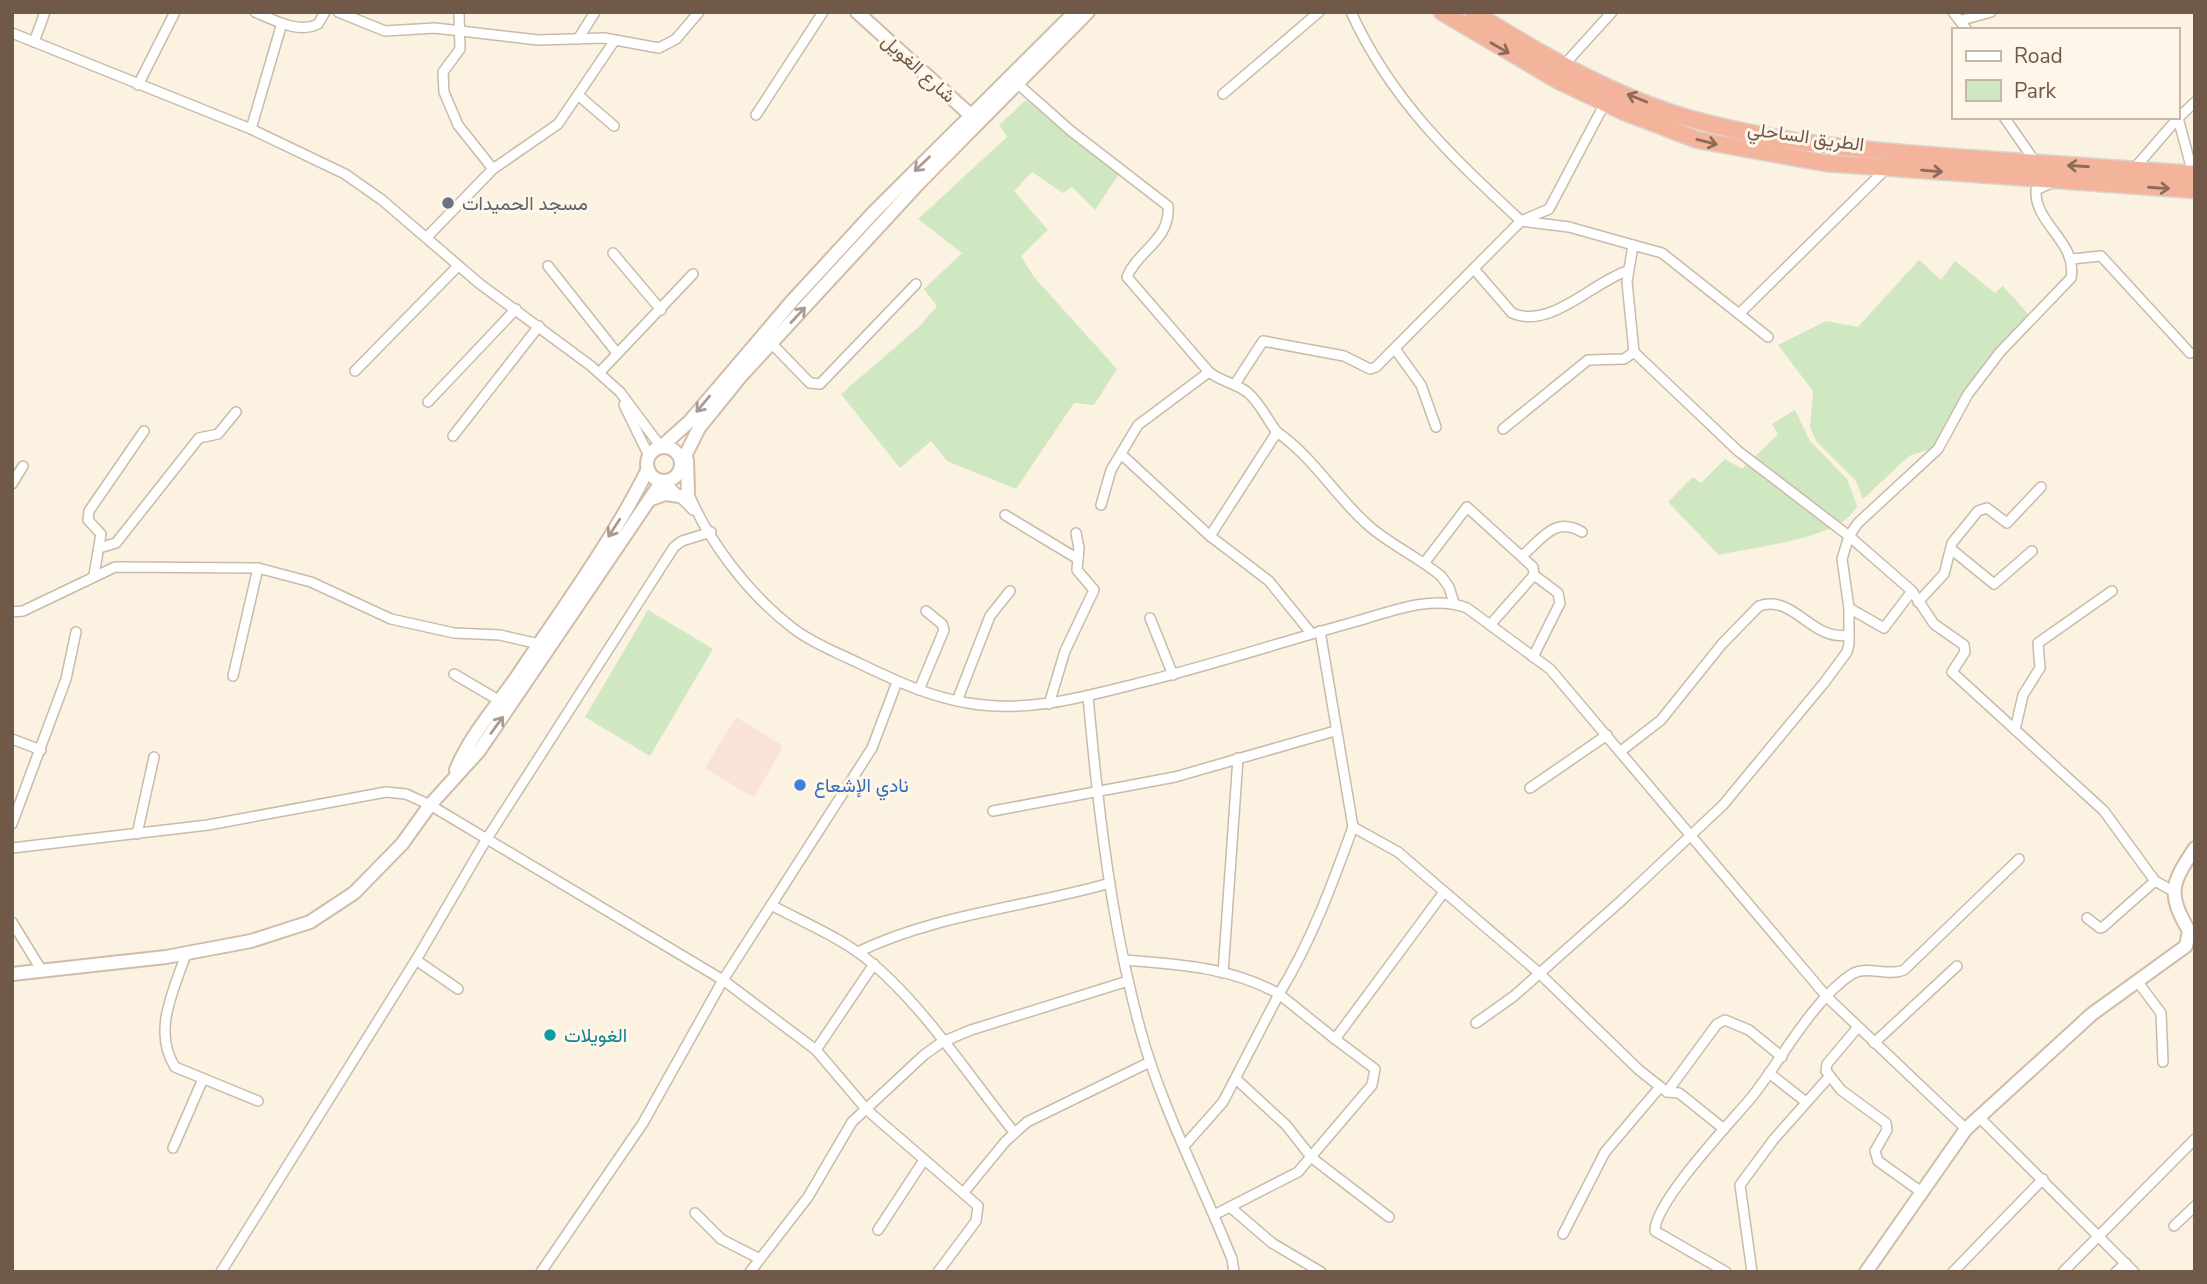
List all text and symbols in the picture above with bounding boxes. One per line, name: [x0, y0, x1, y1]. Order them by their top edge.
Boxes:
street label: شارع الغويل: [876, 28, 961, 109]
legend: [1952, 28, 2179, 119]
one-way arrow: [1489, 42, 1510, 55]
text: Road: [2014, 42, 2063, 70]
text: Park: [2014, 77, 2056, 105]
one-way arrow: [1627, 91, 1649, 104]
street label: الطريق الساحلي: [1746, 116, 1866, 160]
one-way arrow: [1695, 135, 1718, 149]
one-way arrow: [914, 155, 931, 172]
one-way arrow: [2067, 159, 2090, 172]
one-way arrow: [1920, 165, 1943, 178]
one-way arrow: [2147, 182, 2169, 195]
place label: مسجد الحميدات: [462, 191, 588, 217]
marker: مسجد الحميدات: [440, 195, 456, 211]
one-way arrow: [790, 306, 806, 324]
one-way arrow: [696, 395, 711, 413]
one-way arrow: [606, 518, 620, 538]
one-way arrow: [490, 716, 505, 735]
place label: نادي الإشعاع: [814, 773, 909, 801]
marker: نادي الإشعاع: [792, 777, 808, 793]
place label: الغويلات: [564, 1023, 627, 1049]
marker: الغويلات: [542, 1027, 558, 1043]

